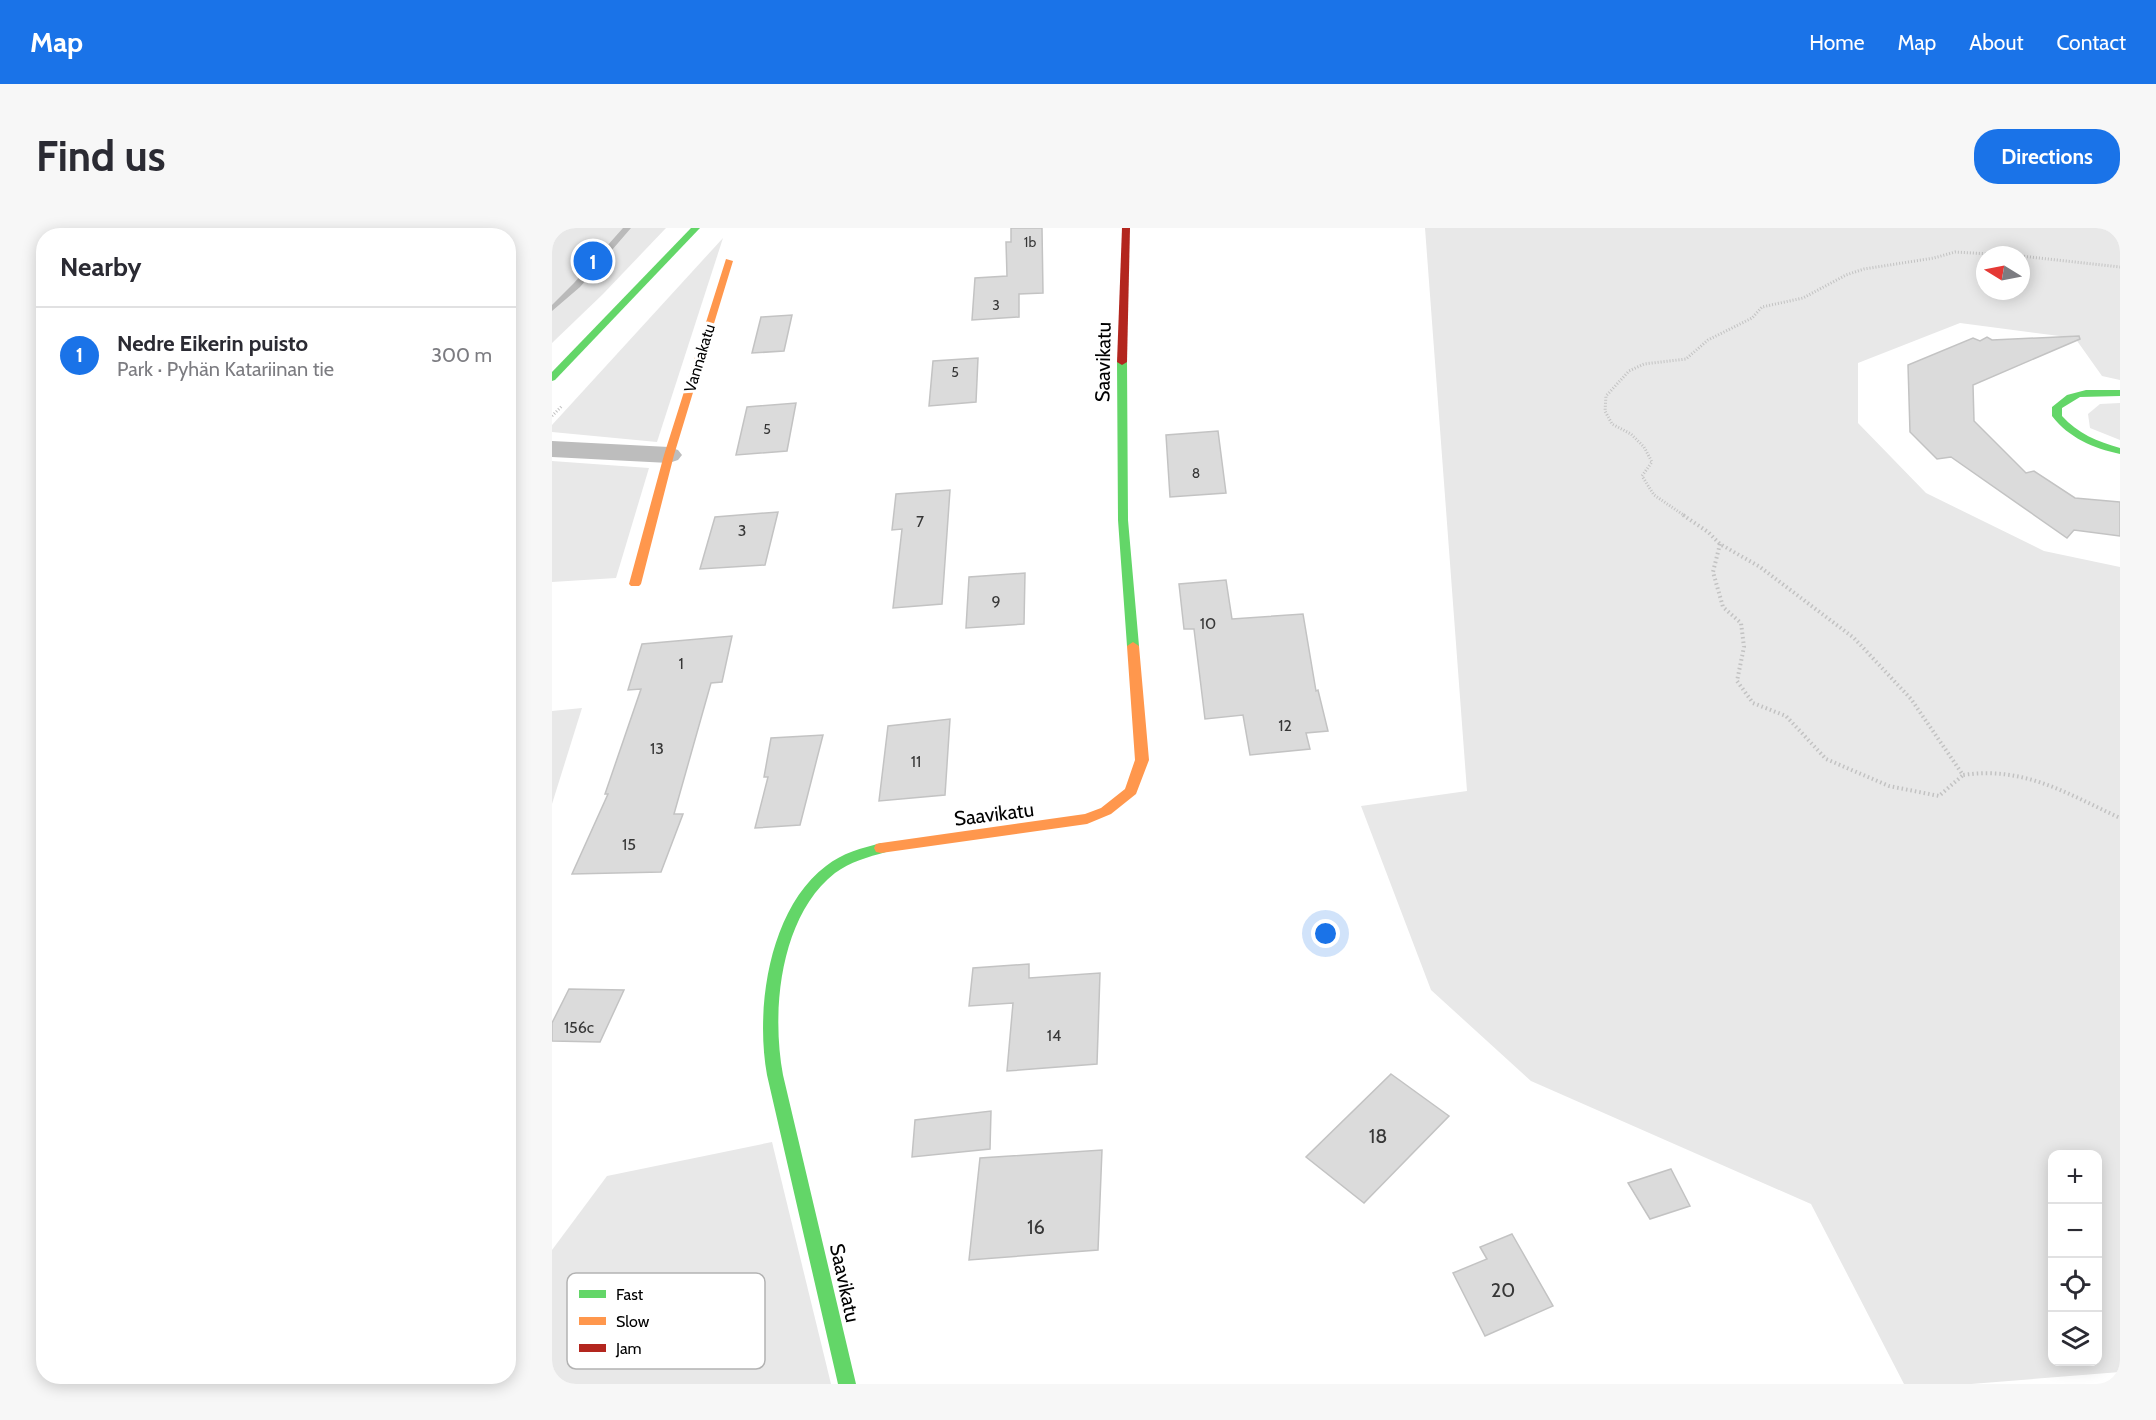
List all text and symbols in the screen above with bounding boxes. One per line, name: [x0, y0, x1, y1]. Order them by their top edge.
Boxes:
text: Map: [30, 25, 83, 59]
text: Home: [1809, 30, 1865, 55]
text: Map: [1898, 30, 1936, 55]
text: About: [1969, 30, 2023, 55]
text: Contact: [2056, 30, 2126, 55]
button: Directions: [1974, 129, 2120, 184]
text: Find us: [36, 130, 165, 182]
house number: 1b: [1024, 233, 1036, 251]
pin: 1: [574, 238, 612, 284]
north arrow: [1976, 246, 2030, 300]
text: Nearby: [60, 251, 141, 283]
house number: 3: [992, 296, 1000, 314]
street label: Vannakatu: [680, 322, 719, 395]
street label: Saavikatu: [1090, 322, 1116, 402]
text: Nedre Eikerin puisto: [117, 330, 308, 357]
text: 1: [76, 343, 83, 367]
text: 300 m: [431, 343, 492, 367]
text: Park · Pyhän Katariinan tie: [117, 357, 334, 381]
house number: 5: [951, 363, 959, 381]
house number: 5: [763, 420, 771, 438]
house number: 8: [1192, 464, 1200, 482]
house number: 7: [916, 512, 924, 531]
house number: 3: [738, 521, 746, 540]
house number: 9: [991, 592, 1001, 611]
house number: 10: [1200, 614, 1216, 633]
house number: 1: [678, 654, 684, 673]
house number: 12: [1278, 716, 1292, 735]
house number: 13: [650, 739, 664, 758]
house number: 11: [911, 752, 921, 771]
street label: Saavikatu: [953, 797, 1035, 831]
house number: 15: [622, 835, 636, 854]
your location: [1311, 919, 1340, 948]
house number: 156c: [564, 1018, 594, 1037]
house number: 14: [1047, 1026, 1061, 1045]
house number: 18: [1369, 1124, 1387, 1148]
map controls: [2048, 1150, 2102, 1366]
button: +: [2048, 1150, 2102, 1204]
button: −: [2048, 1204, 2102, 1258]
house number: 16: [1027, 1215, 1045, 1239]
street label: Saavikatu: [825, 1241, 865, 1325]
button: locate: [2048, 1258, 2102, 1312]
legend: [567, 1273, 765, 1369]
house number: 20: [1491, 1278, 1515, 1302]
text: Fast: [616, 1285, 644, 1304]
text: Slow: [616, 1312, 650, 1331]
button: layers: [2048, 1312, 2102, 1366]
text: Jam: [615, 1339, 642, 1358]

